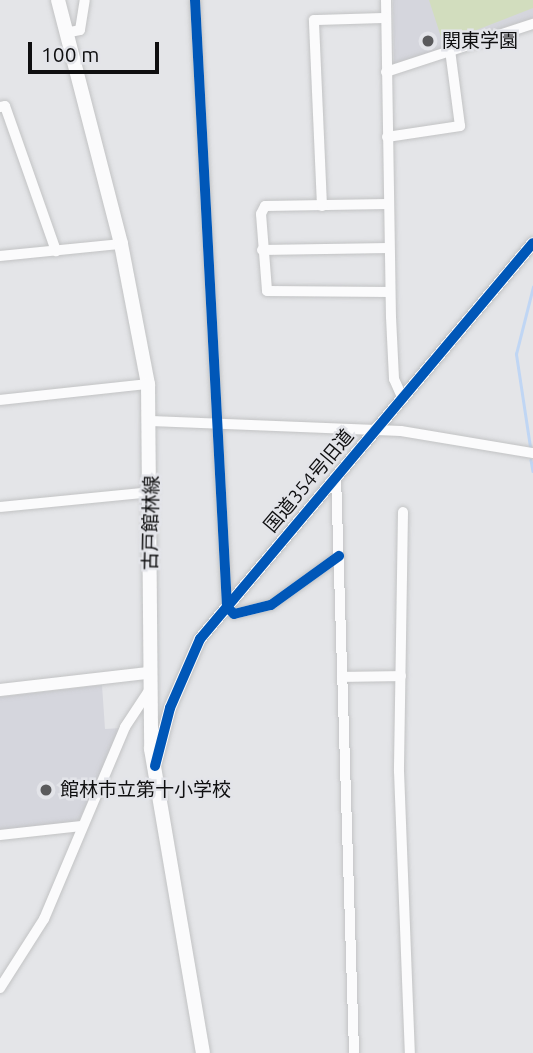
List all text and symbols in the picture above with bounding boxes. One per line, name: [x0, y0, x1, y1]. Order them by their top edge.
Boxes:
scale bar: [32, 28, 163, 72]
place label: 関東学園: [442, 30, 518, 52]
marker: 関東学園: [420, 33, 436, 49]
text: 100 m: [41, 42, 99, 66]
street label: 国道354号旧道: [259, 425, 359, 537]
street label: 古戸館林線: [139, 475, 163, 571]
place label: 館林市立第十小学校: [60, 779, 231, 801]
marker: 館林市立第十小学校: [38, 782, 54, 798]

